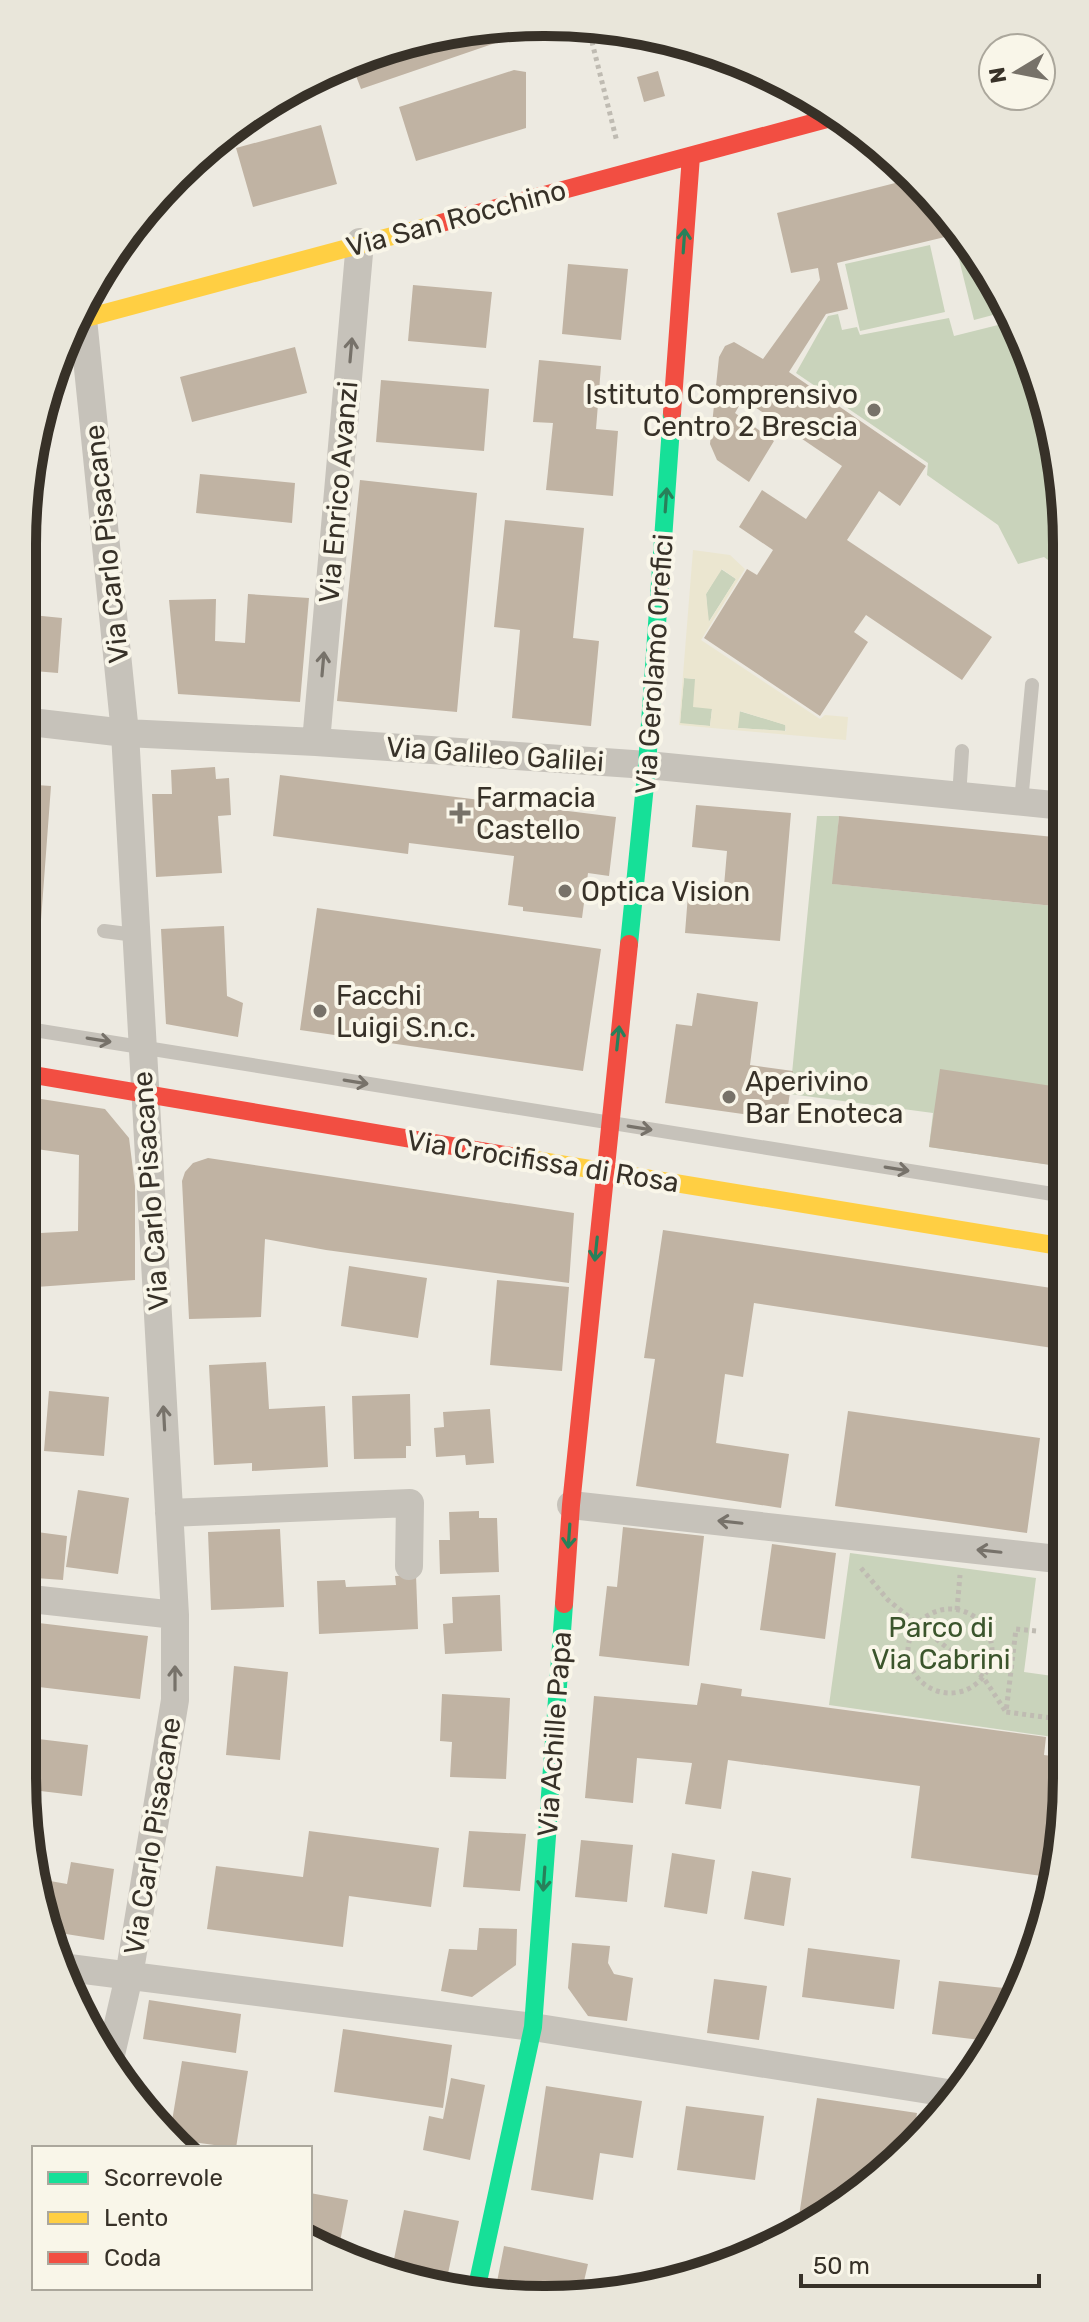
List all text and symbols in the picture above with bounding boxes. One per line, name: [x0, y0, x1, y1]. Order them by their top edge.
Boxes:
north arrow: [977, 32, 1057, 112]
text: N: [983, 65, 1012, 86]
street label: Via San Rocchino: [343, 173, 570, 264]
one-way arrow: [677, 228, 692, 255]
one-way arrow: [343, 337, 358, 363]
place label: Istituto Comprensivo Centro 2 Brescia: [585, 378, 858, 443]
street label: Via Enrico Avanzi: [312, 380, 365, 604]
marker: Istituto Comprensivo Centro 2 Brescia: [865, 401, 883, 419]
street label: Via Carlo Pisacane: [78, 423, 135, 665]
one-way arrow: [659, 488, 674, 514]
street label: Via Gerolamo Orefici: [629, 533, 680, 795]
one-way arrow: [316, 651, 331, 678]
street label: Via Galileo Galilei: [385, 730, 605, 779]
place label: Farmacia Castello: [476, 781, 596, 846]
marker: Farmacia Castello: [451, 804, 469, 822]
place label: Optica Vision: [581, 875, 750, 908]
marker: Optica Vision: [556, 882, 574, 900]
place label: Facchi Luigi S.n.c.: [336, 979, 476, 1044]
marker: Facchi Luigi S.n.c.: [311, 1002, 329, 1020]
one-way arrow: [610, 1025, 625, 1052]
one-way arrow: [86, 1034, 111, 1049]
place label: Aperivino Bar Enoteca: [745, 1065, 903, 1130]
street label: Via Carlo Pisacane: [126, 1070, 175, 1312]
one-way arrow: [343, 1075, 368, 1090]
marker: Aperivino Bar Enoteca: [720, 1088, 738, 1106]
one-way arrow: [627, 1122, 652, 1137]
street label: Via Crocifissa di Rosa: [404, 1124, 681, 1199]
one-way arrow: [883, 1163, 909, 1178]
one-way arrow: [589, 1235, 604, 1262]
one-way arrow: [156, 1405, 171, 1432]
one-way arrow: [717, 1515, 744, 1530]
one-way arrow: [561, 1522, 576, 1549]
one-way arrow: [977, 1543, 1002, 1558]
park label: Parco di Via Cabrini: [871, 1611, 1011, 1676]
street label: Via Achille Papa: [531, 1630, 578, 1838]
one-way arrow: [167, 1665, 183, 1692]
street label: Via Carlo Pisacane: [117, 1715, 188, 1957]
one-way arrow: [536, 1865, 551, 1892]
legend: [32, 2146, 312, 2290]
text: Scorrevole: [104, 2164, 223, 2192]
text: Lento: [104, 2204, 168, 2232]
scale bar: [801, 2238, 1039, 2288]
text: Coda: [104, 2244, 161, 2272]
text: 50 m: [813, 2252, 870, 2280]

